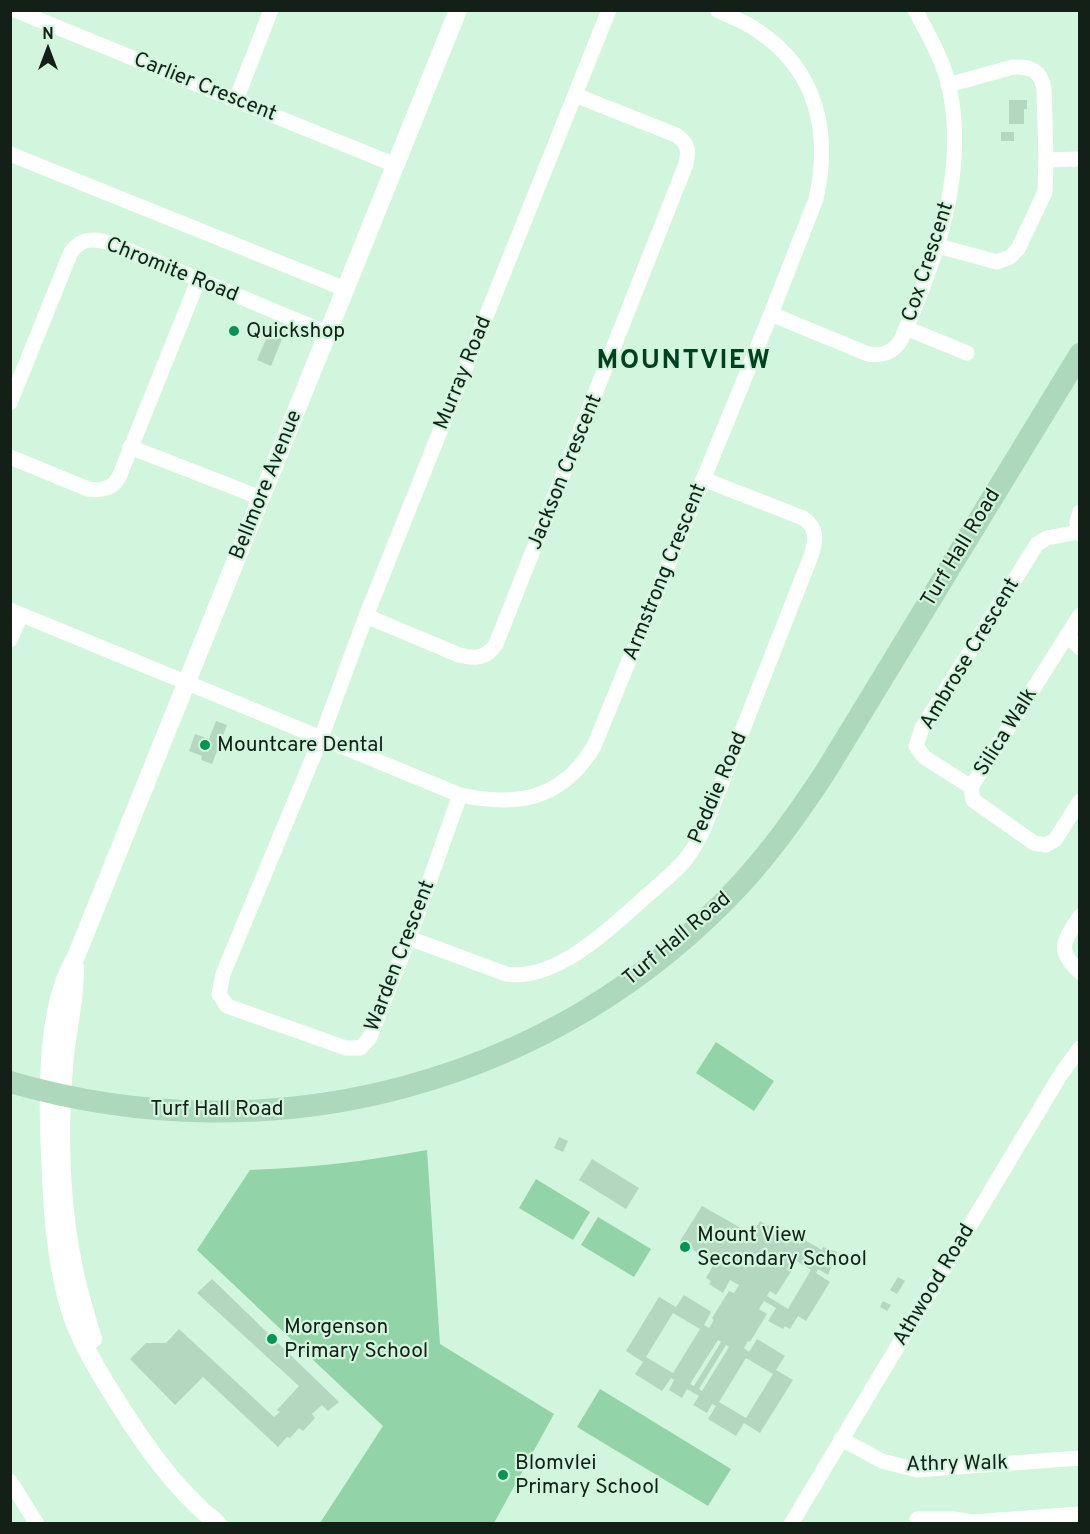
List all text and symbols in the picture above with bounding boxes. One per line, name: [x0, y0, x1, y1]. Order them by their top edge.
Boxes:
north arrow: [18, 18, 78, 78]
text: N: [42, 25, 54, 45]
street label: Carlier Crescent: [129, 46, 281, 128]
street label: Cox Crescent: [896, 199, 960, 325]
street label: Chromite Road: [102, 231, 242, 309]
street label: Murray Road: [428, 312, 498, 434]
place label: Quickshop: [246, 318, 345, 345]
marker: Quickshop: [227, 324, 241, 338]
district label: MOUNTVIEW: [597, 344, 771, 378]
street label: Jackson Crescent: [521, 390, 609, 554]
street label: Bellmore Avenue: [224, 406, 308, 564]
street label: Armstrong Crescent: [617, 480, 713, 664]
street label: Turf Hall Road: [915, 484, 1007, 612]
street label: Ambrose Crescent: [914, 573, 1026, 735]
street label: Silica Walk: [968, 683, 1044, 781]
street label: Peddie Road: [682, 728, 754, 848]
place label: Mountcare Dental: [217, 732, 384, 759]
marker: Mountcare Dental: [198, 738, 212, 752]
street label: Warden Crescent: [359, 877, 441, 1035]
street label: Turf Hall Road: [617, 886, 737, 992]
street label: Turf Hall Road: [150, 1096, 284, 1123]
street label: Athwood Road: [887, 1219, 981, 1351]
place label: Mount View Secondary School: [697, 1222, 867, 1273]
marker: Mount View Secondary School: [678, 1240, 692, 1254]
place label: Morgenson Primary School: [284, 1314, 428, 1365]
marker: Morgenson Primary School: [265, 1332, 279, 1346]
place label: Blomvlei Primary School: [515, 1450, 659, 1501]
street label: Athry Walk: [906, 1450, 1008, 1478]
marker: Blomvlei Primary School: [496, 1468, 510, 1482]

